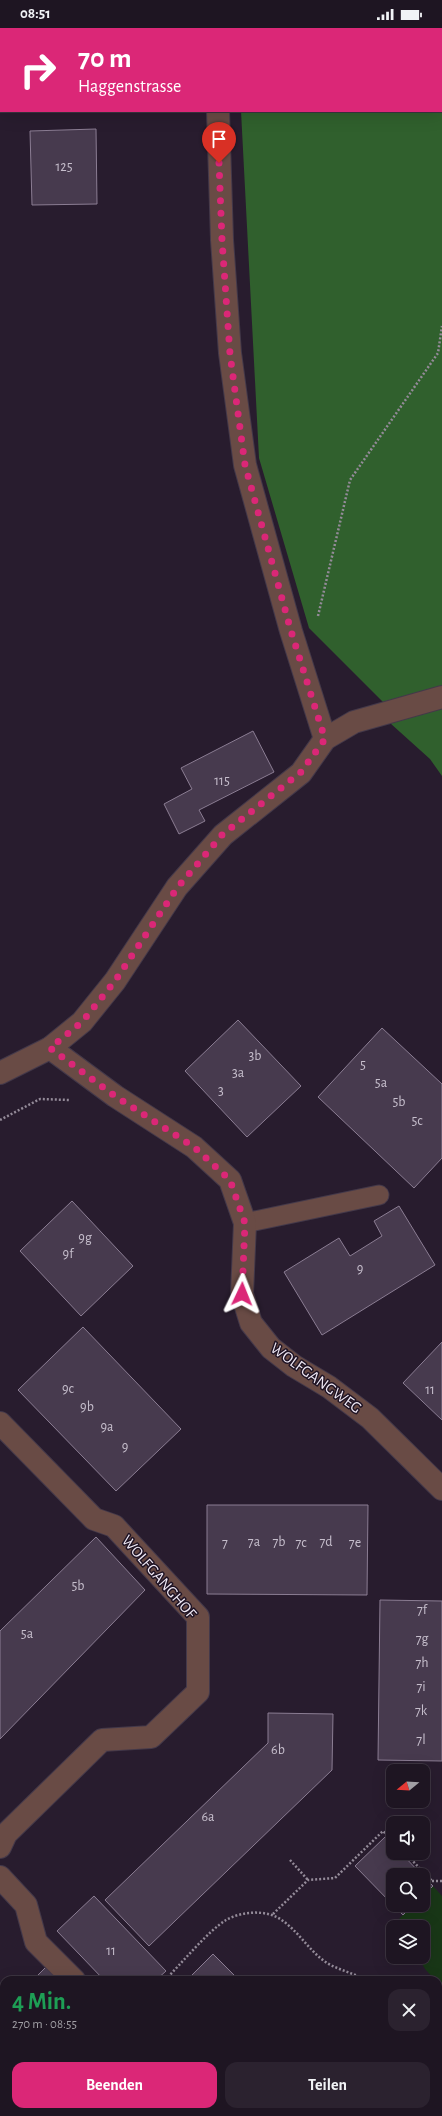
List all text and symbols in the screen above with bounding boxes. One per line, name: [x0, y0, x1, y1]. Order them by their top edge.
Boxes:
text: 08:51: [20, 6, 51, 21]
icon: right: [12, 44, 64, 96]
text: 70 m: [78, 45, 132, 73]
text: Haggenstrasse: [78, 78, 181, 96]
pin: [202, 122, 236, 163]
icon: arrive: [208, 128, 230, 150]
house number: 125: [55, 160, 73, 174]
house number: 115: [214, 774, 230, 788]
house number: 3b: [249, 1049, 261, 1063]
house number: 5: [360, 1058, 366, 1072]
house number: 3a: [232, 1066, 245, 1080]
house number: 5a: [375, 1076, 388, 1090]
house number: 3: [218, 1084, 224, 1098]
house number: 5b: [392, 1095, 406, 1109]
house number: 5c: [411, 1114, 423, 1128]
house number: 9g: [78, 1231, 92, 1245]
house number: 9f: [63, 1247, 74, 1261]
house number: 9: [357, 1262, 363, 1276]
position arrow: [221, 1273, 263, 1315]
street label: WOLFGANGWEG: [268, 1340, 364, 1416]
house number: 9c: [62, 1382, 75, 1396]
house number: 11: [425, 1383, 435, 1397]
house number: 9b: [80, 1400, 94, 1414]
house number: 9a: [100, 1420, 114, 1434]
house number: 9: [122, 1440, 128, 1454]
street label: WOLFGANGHOF: [119, 1532, 200, 1623]
house number: 7a: [248, 1535, 261, 1549]
house number: 7b: [272, 1535, 286, 1549]
house number: 7d: [319, 1535, 333, 1549]
house number: 7: [222, 1536, 228, 1550]
house number: 7c: [295, 1536, 307, 1550]
house number: 7e: [349, 1536, 361, 1550]
house number: 5b: [71, 1579, 85, 1593]
house number: 7f: [417, 1603, 428, 1617]
house number: 5a: [21, 1627, 34, 1641]
house number: 7g: [416, 1632, 429, 1646]
house number: 7h: [415, 1656, 429, 1670]
house number: 7i: [416, 1680, 426, 1694]
house number: 7k: [415, 1704, 428, 1718]
house number: 7l: [416, 1733, 426, 1747]
house number: 6b: [271, 1743, 285, 1757]
north arrow: [386, 1764, 430, 1808]
map controls: [386, 1764, 430, 1964]
house number: 6a: [201, 1810, 215, 1824]
button: sound: [386, 1816, 430, 1860]
button: search: [386, 1868, 430, 1912]
button: layers: [386, 1920, 430, 1964]
house number: 11: [106, 1944, 116, 1958]
button: close: [388, 1989, 430, 2031]
text: 4 Min.: [12, 1990, 71, 2014]
text: 270 m · 08:55: [12, 2018, 77, 2031]
button: Beenden: [12, 2062, 217, 2108]
button: Teilen: [225, 2062, 430, 2108]

